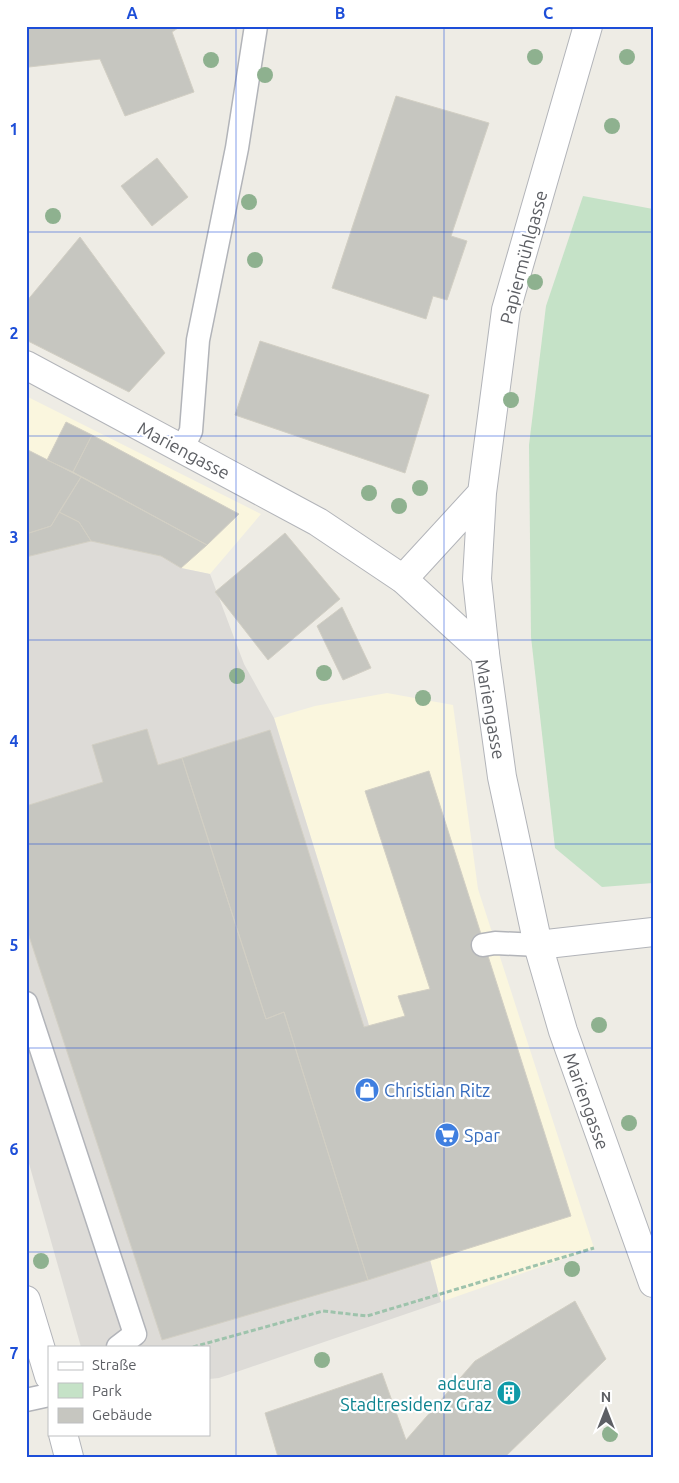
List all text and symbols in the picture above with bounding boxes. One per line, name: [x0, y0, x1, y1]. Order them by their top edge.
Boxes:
text: A: [126, 4, 138, 22]
text: B: [335, 4, 345, 22]
text: C: [543, 4, 553, 22]
text: 1: [9, 120, 19, 138]
street label: Papiermühlgasse: [496, 188, 550, 326]
text: 2: [9, 324, 19, 342]
street label: Mariengasse: [135, 417, 233, 483]
text: 3: [9, 528, 19, 546]
street label: Mariengasse: [472, 657, 510, 761]
text: 4: [9, 732, 19, 750]
text: 5: [9, 936, 19, 954]
street label: Mariengasse: [560, 1050, 614, 1152]
shop icon: Christian Ritz: [354, 1077, 380, 1103]
place label: Christian Ritz: [384, 1080, 490, 1100]
supermarket icon: Spar: [434, 1122, 460, 1148]
place label: Spar: [464, 1125, 500, 1145]
text: 6: [9, 1140, 19, 1158]
text: 7: [9, 1344, 19, 1362]
legend: [48, 1346, 210, 1436]
text: Straße: [92, 1356, 136, 1373]
place label: adcura Stadtresidenz Graz: [340, 1373, 492, 1414]
building icon: adcura Stadtresidenz Graz: [496, 1380, 522, 1406]
text: Park: [92, 1382, 122, 1399]
north arrow: [582, 1386, 632, 1436]
text: N: [601, 1389, 611, 1405]
text: Gebäude: [92, 1406, 152, 1423]

